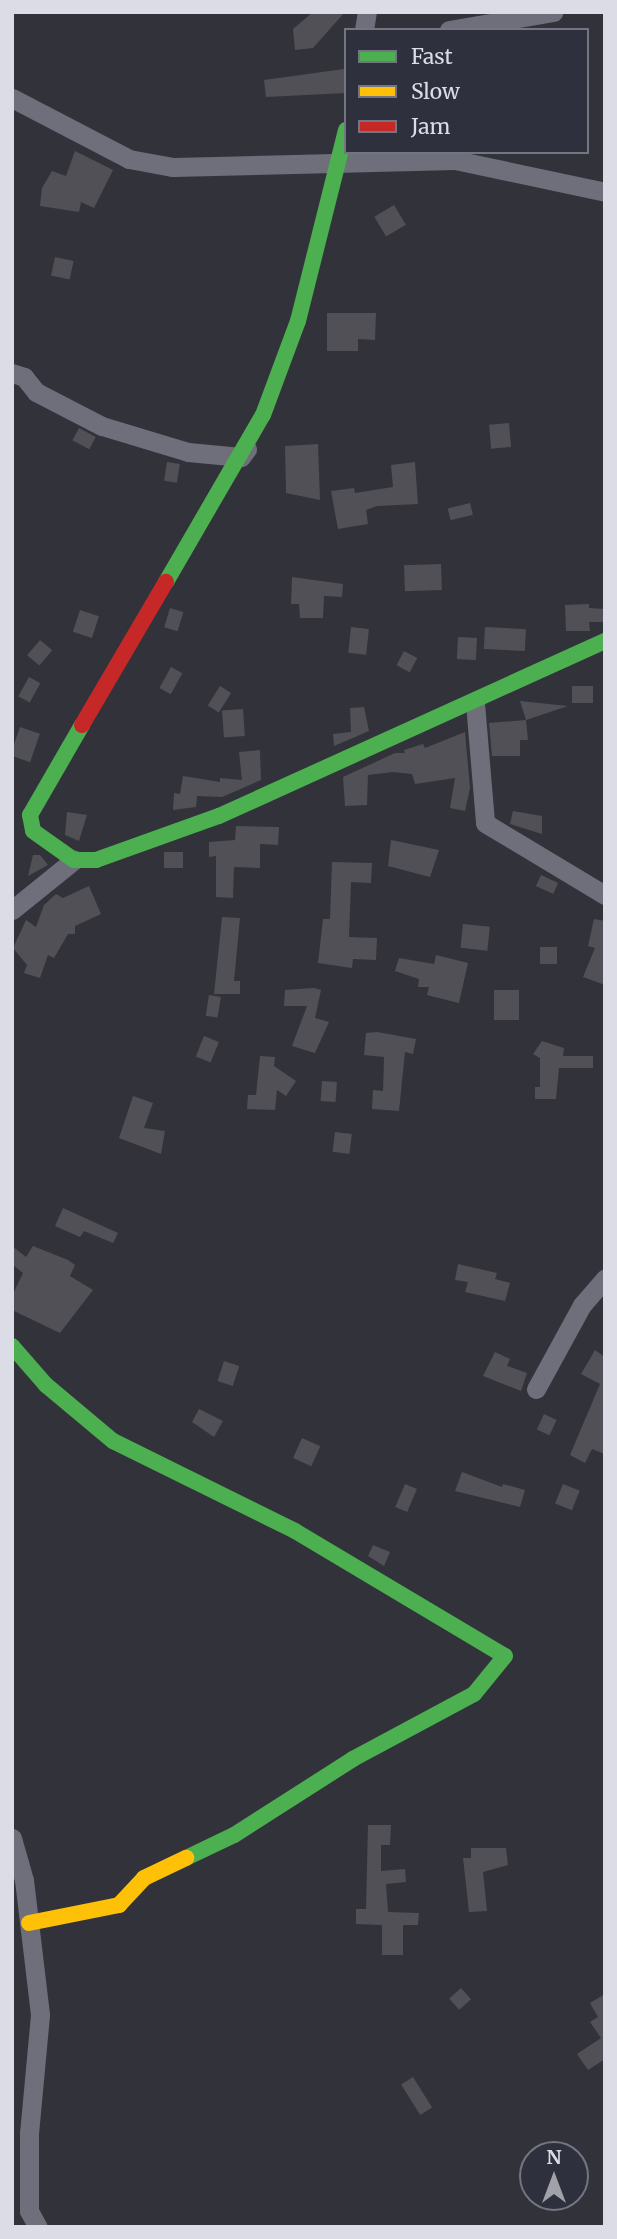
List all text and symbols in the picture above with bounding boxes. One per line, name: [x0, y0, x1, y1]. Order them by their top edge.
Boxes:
legend: [344, 28, 589, 154]
text: Fast: [411, 43, 453, 70]
text: Slow: [411, 78, 460, 105]
text: Jam: [411, 113, 450, 140]
north arrow: [519, 2141, 589, 2211]
text: N: [546, 2145, 562, 2169]

